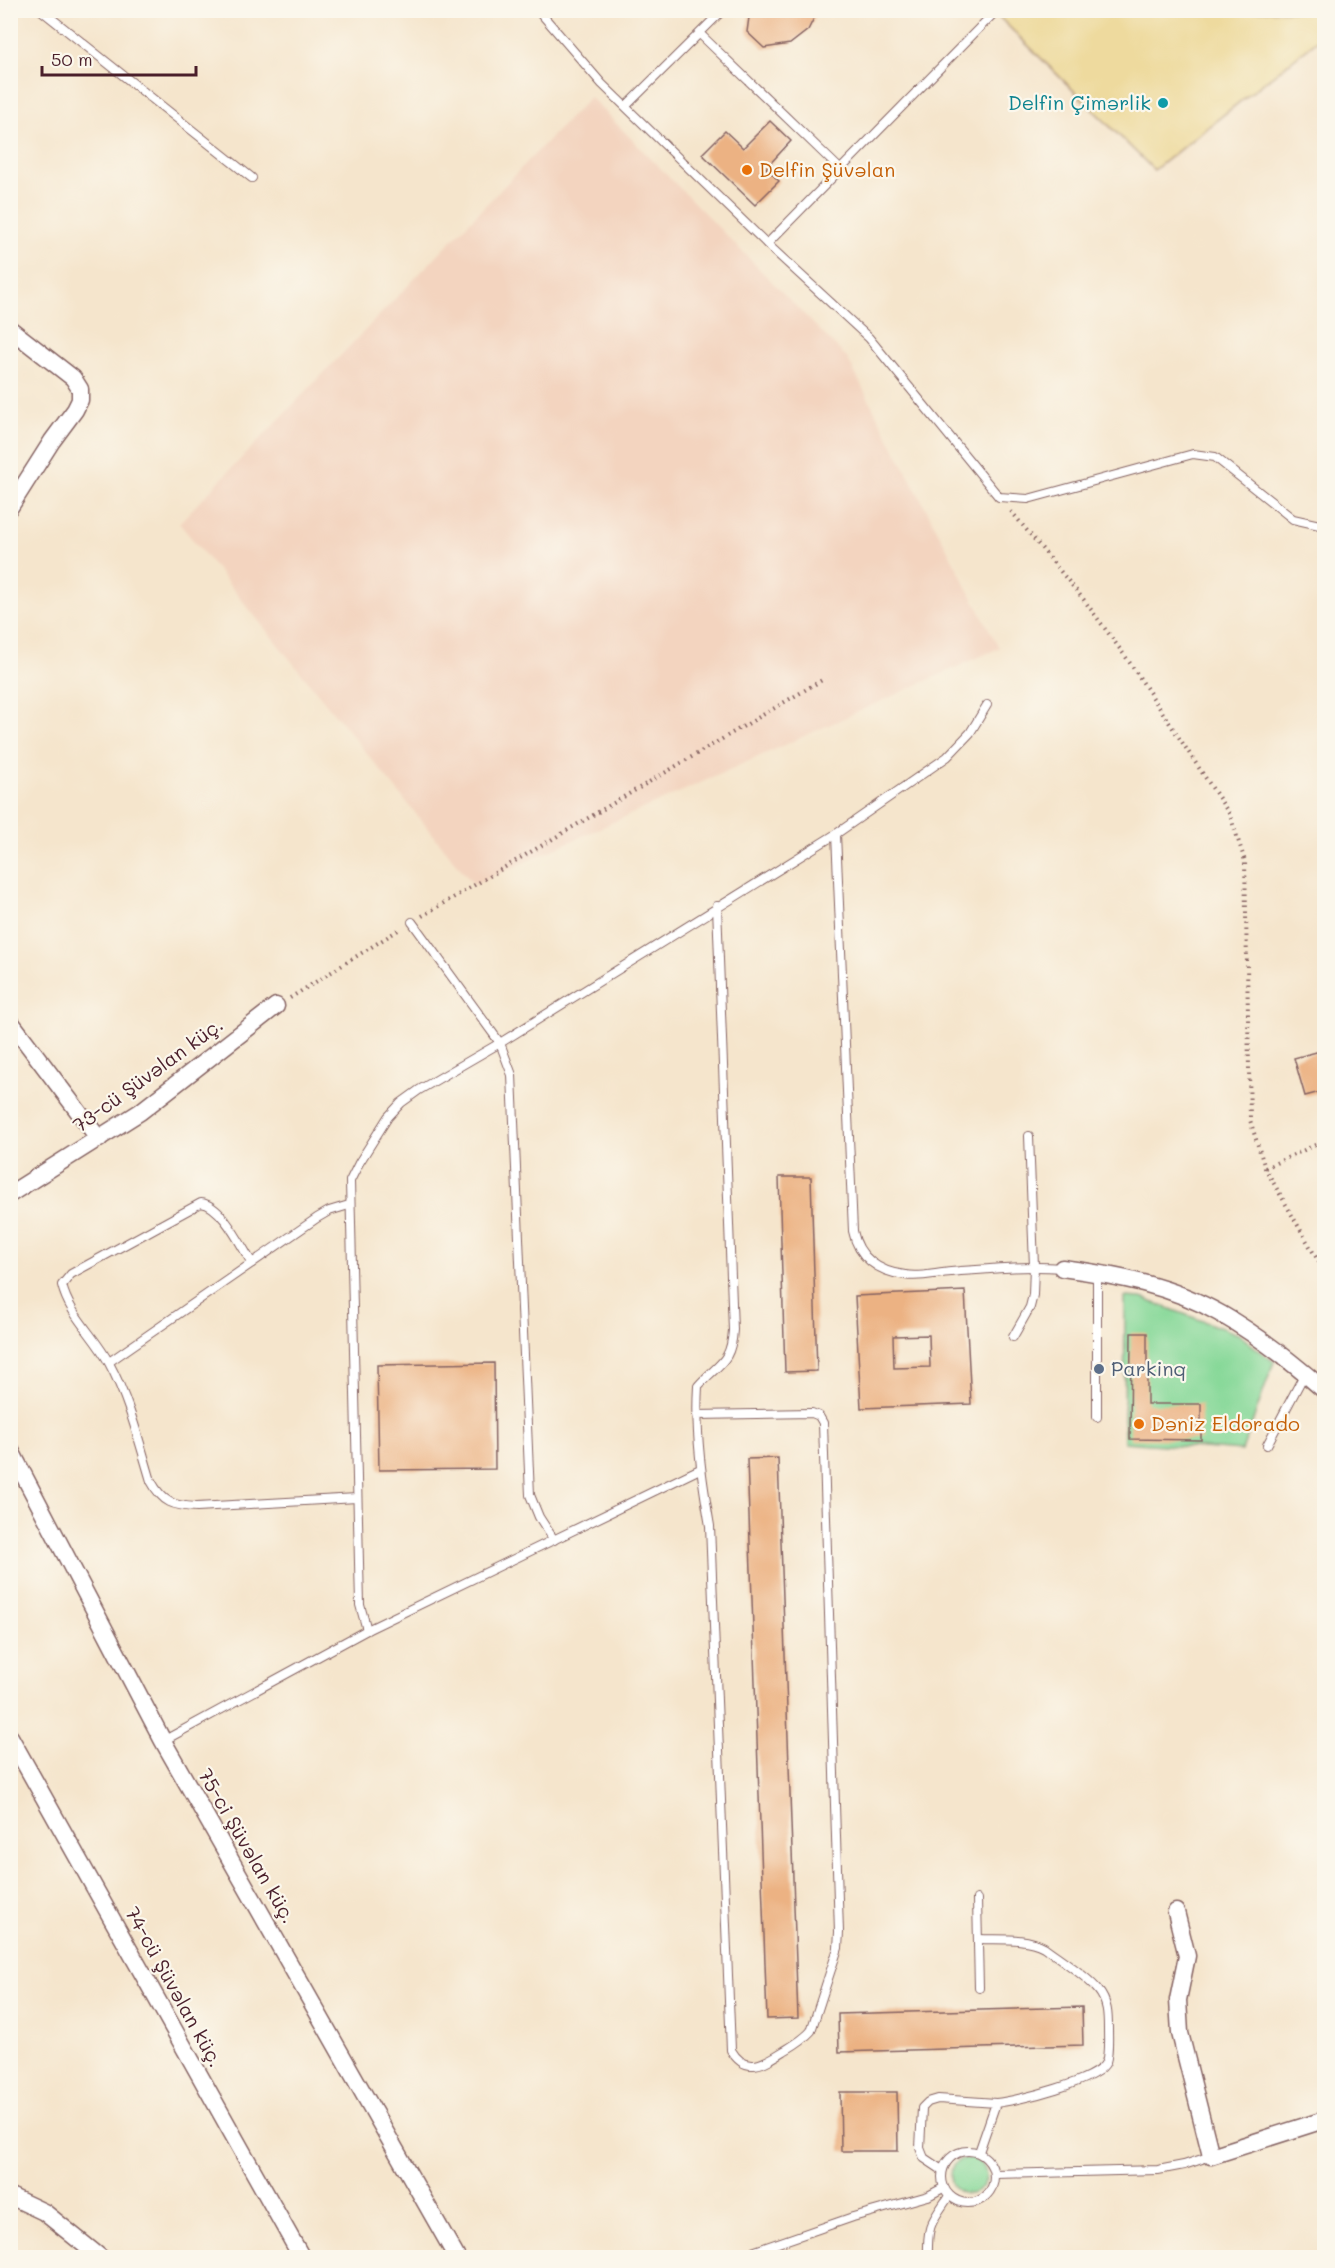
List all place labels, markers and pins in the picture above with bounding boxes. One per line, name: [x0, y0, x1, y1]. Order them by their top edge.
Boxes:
place label: Delfin Çimərlik: [1008, 89, 1151, 115]
marker: Delfin Çimərlik: [1156, 96, 1170, 110]
place label: Delfin Şüvəlan: [759, 156, 895, 182]
marker: Delfin Şüvəlan: [740, 163, 754, 177]
place label: Parkinq: [1111, 1355, 1186, 1381]
marker: Parkinq: [1092, 1362, 1106, 1376]
place label: Dəniz Eldorado: [1151, 1410, 1300, 1436]
marker: Dəniz Eldorado: [1132, 1417, 1146, 1431]

